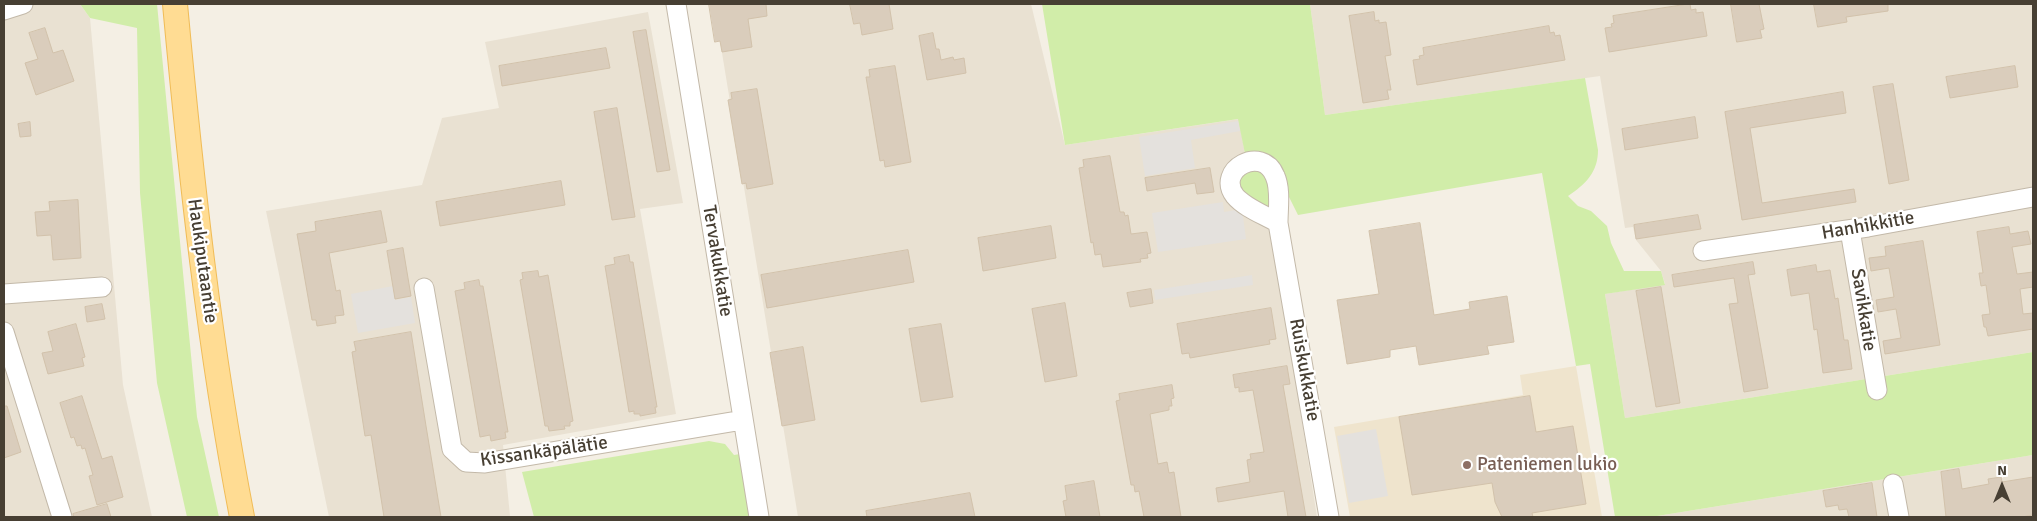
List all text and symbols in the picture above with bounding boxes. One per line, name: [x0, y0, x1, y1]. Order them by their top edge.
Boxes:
street label: Haukiputaantie: [182, 197, 222, 325]
street label: Tervakukkatie: [697, 204, 737, 318]
street label: Hanhikkitie: [1820, 207, 1916, 245]
street label: Savikkatie: [1845, 267, 1881, 353]
street label: Ruiskukkatie: [1284, 317, 1324, 423]
street label: Kissankäpälätie: [479, 432, 609, 472]
place label: Pateniemen lukio: [1477, 454, 1617, 476]
marker: Pateniemen lukio: [1461, 459, 1473, 471]
north arrow: [1977, 461, 2027, 511]
text: N: [1997, 462, 2007, 479]

